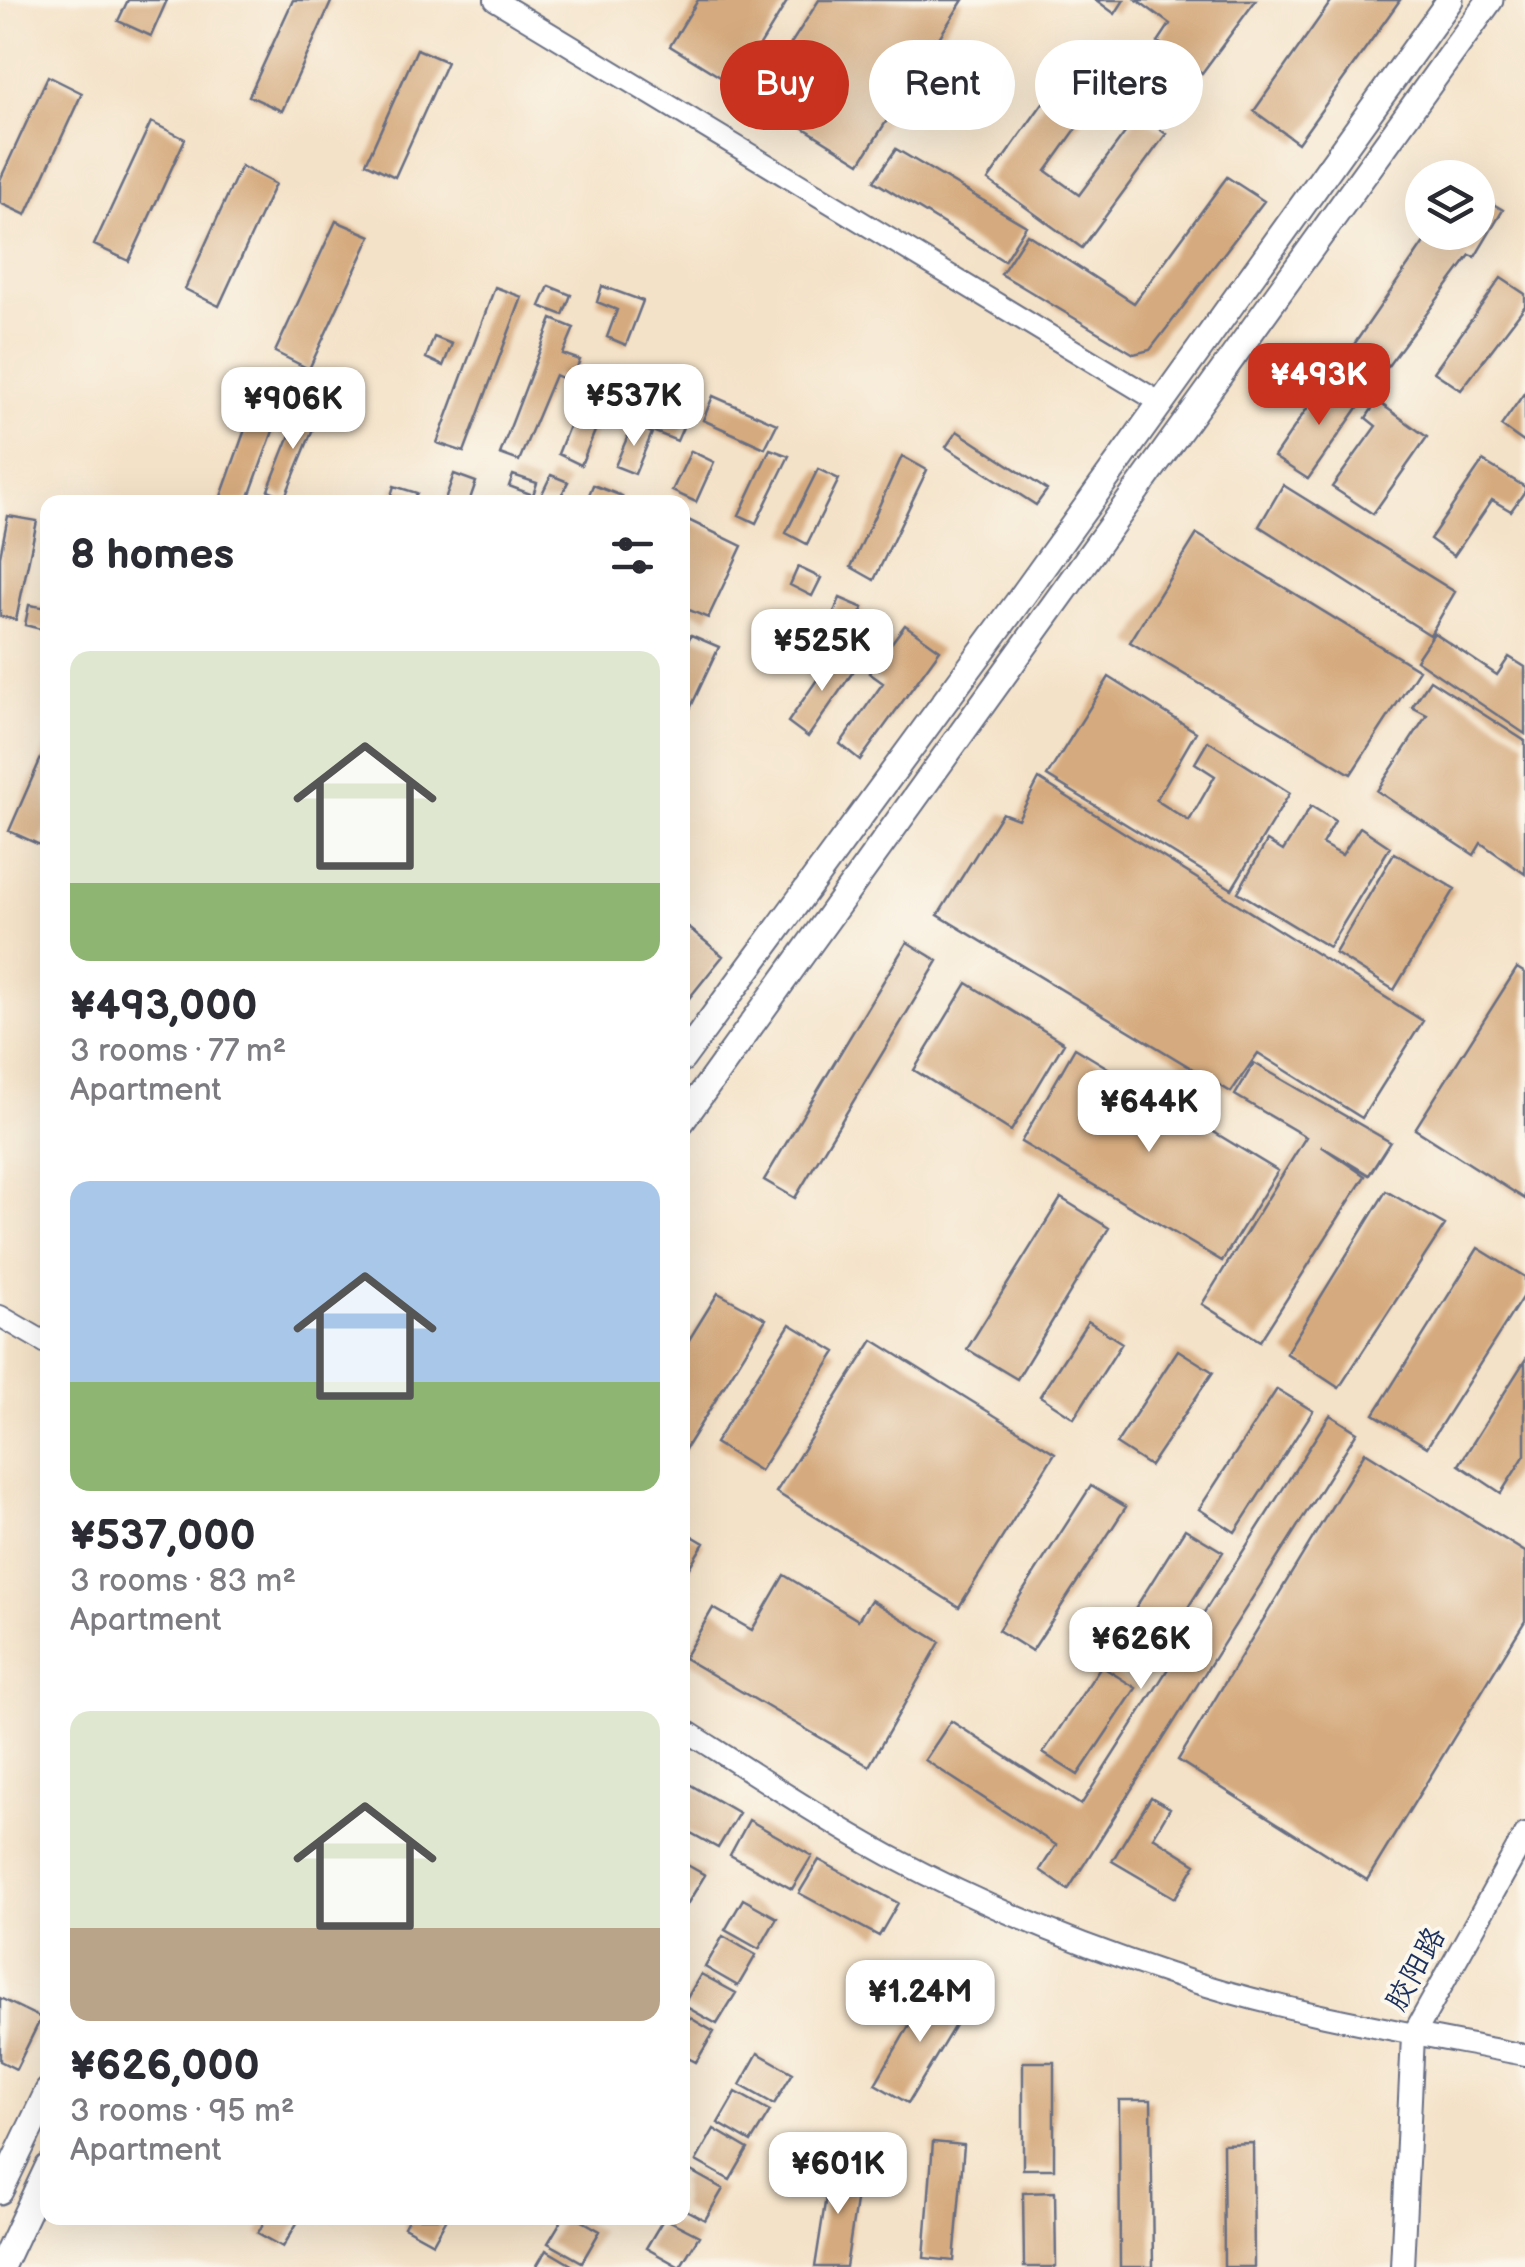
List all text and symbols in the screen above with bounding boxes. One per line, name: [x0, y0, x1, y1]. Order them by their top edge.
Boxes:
chip: Buy: [720, 40, 849, 130]
chip: Rent: [869, 40, 1015, 130]
chip: Filters: [1035, 40, 1203, 130]
map controls: [1405, 160, 1495, 250]
button: layers: [1405, 160, 1495, 250]
pin: ¥493K: [1249, 343, 1389, 428]
text: ¥493K: [1270, 356, 1368, 395]
pin: ¥537K: [564, 364, 704, 449]
pin: ¥906K: [223, 367, 363, 452]
text: ¥537K: [586, 377, 682, 416]
text: ¥906K: [243, 380, 343, 419]
icon: filters: [605, 528, 660, 583]
text: 8 homes: [70, 530, 234, 581]
pin: ¥525K: [752, 609, 892, 694]
text: ¥525K: [773, 622, 871, 661]
icon: home: [275, 716, 455, 896]
text: ¥493,000: [70, 981, 258, 1032]
text: 3 rooms · 77 m²: [70, 1032, 286, 1071]
pin: ¥644K: [1079, 1070, 1219, 1155]
text: Apartment: [70, 1071, 221, 1110]
text: ¥644K: [1100, 1083, 1198, 1122]
icon: home: [275, 1246, 455, 1426]
text: ¥537,000: [70, 1511, 256, 1562]
text: 3 rooms · 83 m²: [70, 1562, 296, 1601]
text: Apartment: [70, 1601, 221, 1640]
pin: ¥626K: [1071, 1607, 1211, 1692]
text: ¥626K: [1091, 1620, 1191, 1659]
icon: home: [275, 1776, 455, 1956]
street label: 胶阳路: [1378, 1921, 1454, 2017]
pin: ¥1.24M: [839, 1960, 1001, 2045]
text: ¥1.24M: [868, 1973, 972, 2012]
text: ¥626,000: [70, 2041, 260, 2092]
text: 3 rooms · 95 m²: [70, 2092, 295, 2131]
text: Apartment: [70, 2131, 221, 2170]
pin: ¥601K: [768, 2132, 908, 2217]
text: ¥601K: [791, 2145, 885, 2184]

